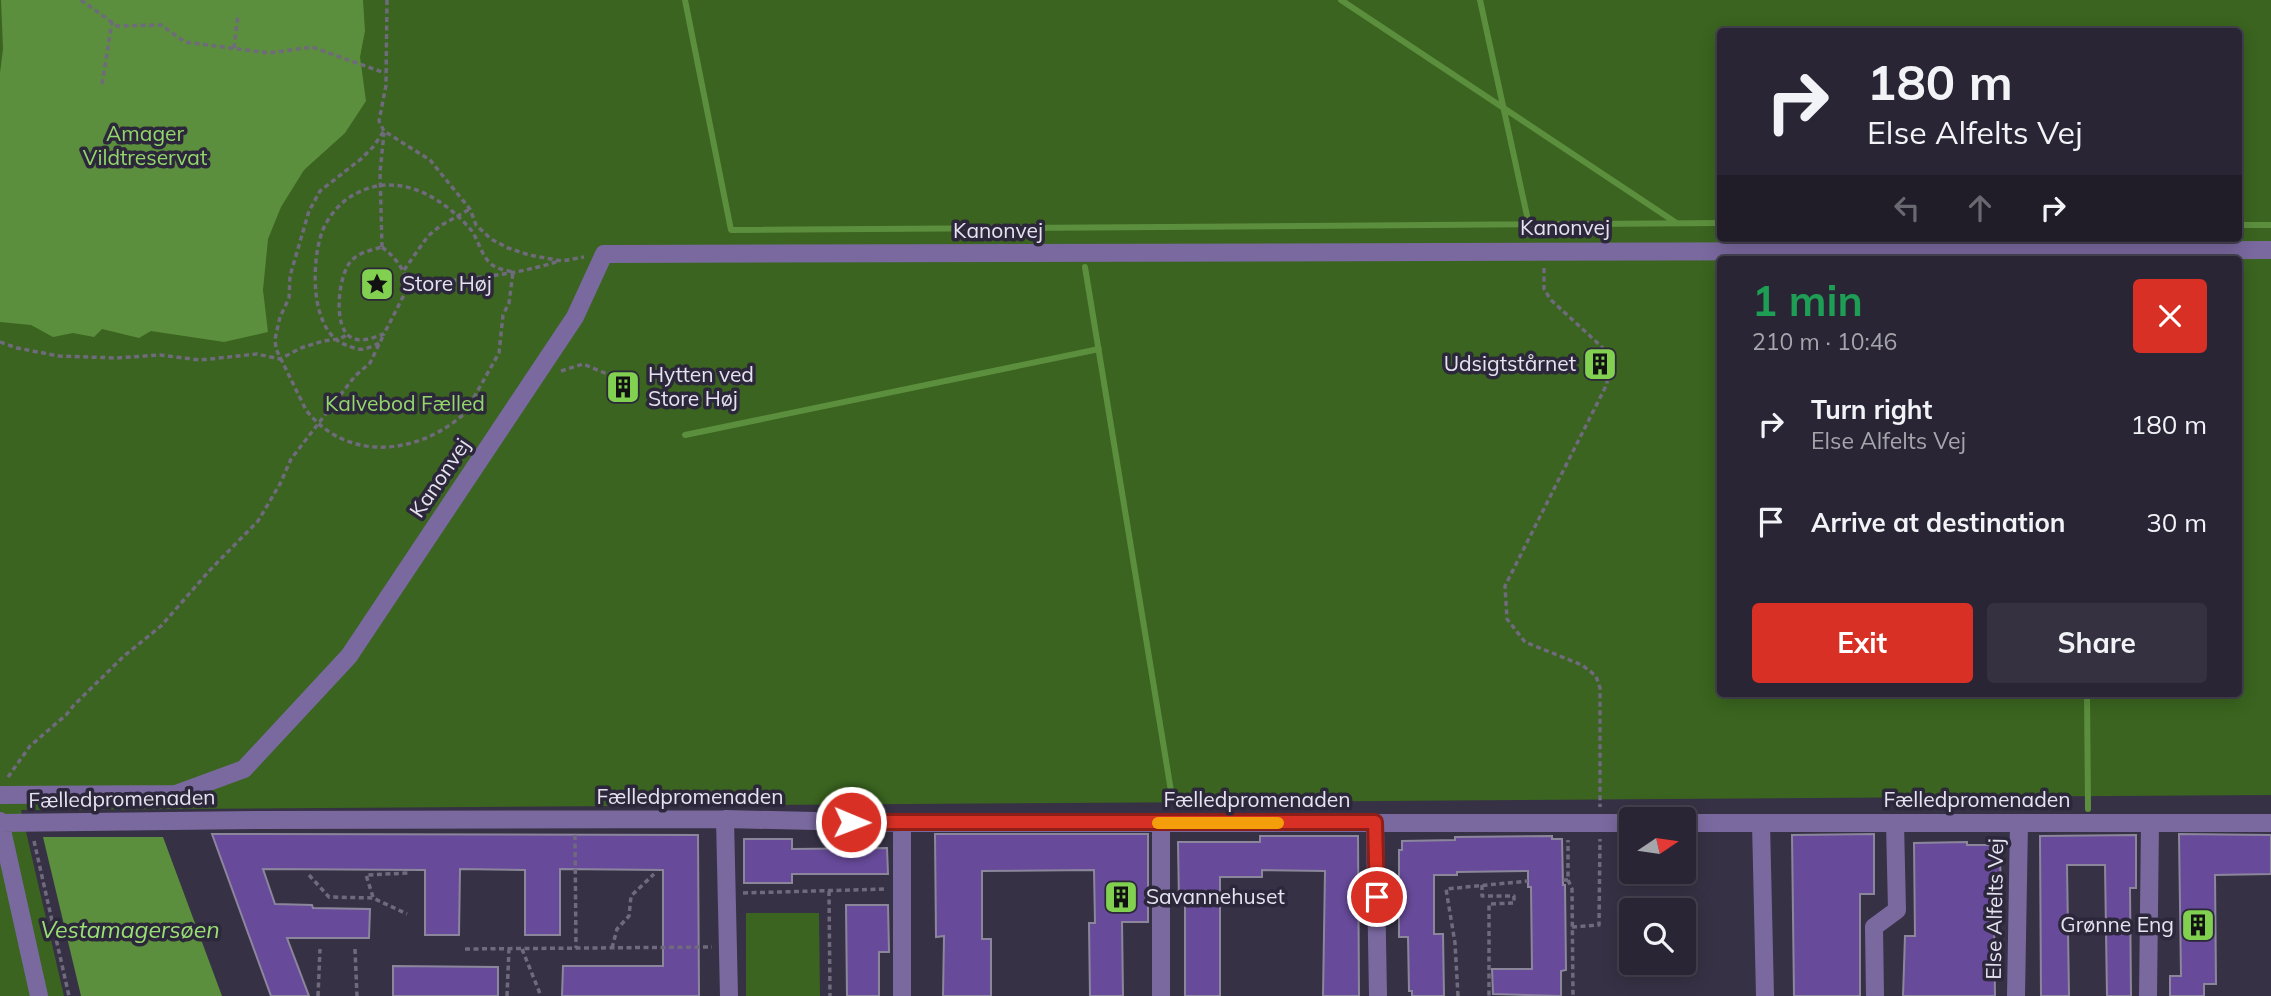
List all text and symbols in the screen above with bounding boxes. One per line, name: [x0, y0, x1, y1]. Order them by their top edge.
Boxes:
text: 180 m: [1867, 51, 2013, 112]
icon: right: [1752, 56, 1843, 147]
text: Else Alfelts Vej: [1867, 112, 2083, 152]
park label: Amager Vildtreservat: [83, 120, 207, 170]
icon: left: [1888, 189, 1926, 227]
icon: ahead: [1961, 189, 1999, 227]
icon: right: [2034, 189, 2072, 227]
street label: Kanonvej: [1520, 214, 1610, 240]
street label: Kanonvej: [953, 217, 1043, 243]
place icon: Store Høj: [358, 265, 396, 303]
place label: Store Høj: [402, 270, 492, 296]
text: 1 min: [1752, 274, 1863, 327]
button: close: [2133, 279, 2207, 353]
text: 210 m · 10:46: [1752, 327, 1897, 356]
building icon: Udsigtstårnet: [1581, 345, 1619, 383]
place label: Udsigtstårnet: [1444, 350, 1576, 376]
place label: Hytten ved Store Høj: [648, 361, 754, 411]
building icon: Hytten ved Store Høj: [604, 368, 642, 406]
park label: Kalvebod Fælled: [325, 390, 485, 416]
text: Turn right: [1811, 393, 1932, 426]
icon: right: [1752, 405, 1790, 443]
text: 180 m: [2131, 408, 2207, 441]
text: Else Alfelts Vej: [1811, 426, 1966, 455]
street label: Kanonvej: [403, 433, 475, 522]
icon: arrive: [1752, 503, 1790, 541]
text: Arrive at destination: [1811, 506, 2066, 539]
text: 30 m: [2146, 506, 2207, 539]
button: Exit: [1752, 603, 1973, 683]
button: Share: [1987, 603, 2207, 683]
street label: Fælledpromenaden: [28, 783, 216, 813]
street label: Fælledpromenaden: [596, 783, 784, 809]
position arrow: [814, 785, 888, 859]
street label: Fælledpromenaden: [1163, 786, 1351, 812]
street label: Fælledpromenaden: [1883, 786, 2071, 812]
north arrow: [1619, 807, 1696, 884]
map controls: [1619, 807, 1696, 975]
street label: Else Alfelts Vej: [1980, 838, 2008, 980]
pin: [1347, 867, 1407, 927]
building icon: Savannehuset: [1102, 878, 1140, 916]
icon: arrive: [1358, 878, 1396, 916]
place label: Savannehuset: [1146, 883, 1285, 909]
button: search: [1619, 898, 1696, 975]
building icon: Grønne Eng: [2179, 906, 2217, 944]
place label: Grønne Eng: [2060, 911, 2174, 937]
water label: Vestamagersøen: [40, 915, 220, 944]

